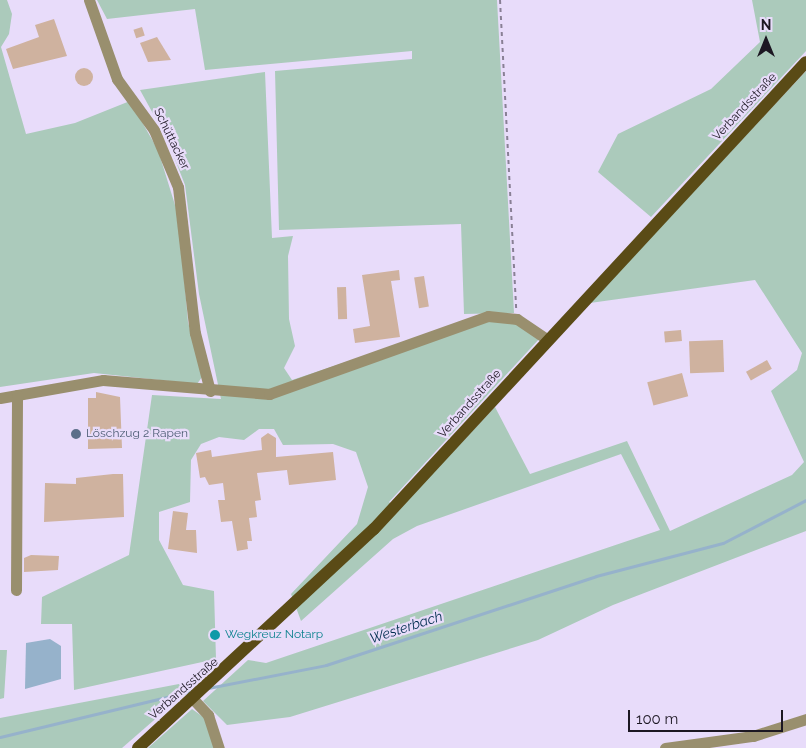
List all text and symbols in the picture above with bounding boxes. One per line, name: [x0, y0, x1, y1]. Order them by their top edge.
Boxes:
north arrow: [741, 15, 791, 65]
text: N: [761, 17, 771, 33]
street label: Verbandsstraße: [710, 70, 780, 144]
street label: Schüttacker: [150, 106, 192, 172]
street label: Verbandsstraße: [436, 367, 504, 441]
place label: Löschzug 2 Rapen: [86, 427, 188, 441]
marker: Löschzug 2 Rapen: [70, 428, 82, 440]
water label: Westerbach: [367, 607, 445, 647]
place label: Wegkreuz Notarp: [225, 628, 323, 642]
marker: Wegkreuz Notarp: [209, 629, 221, 641]
street label: Verbandsstraße: [146, 655, 222, 723]
scale bar: [631, 700, 786, 732]
text: 100 m: [636, 710, 678, 728]

